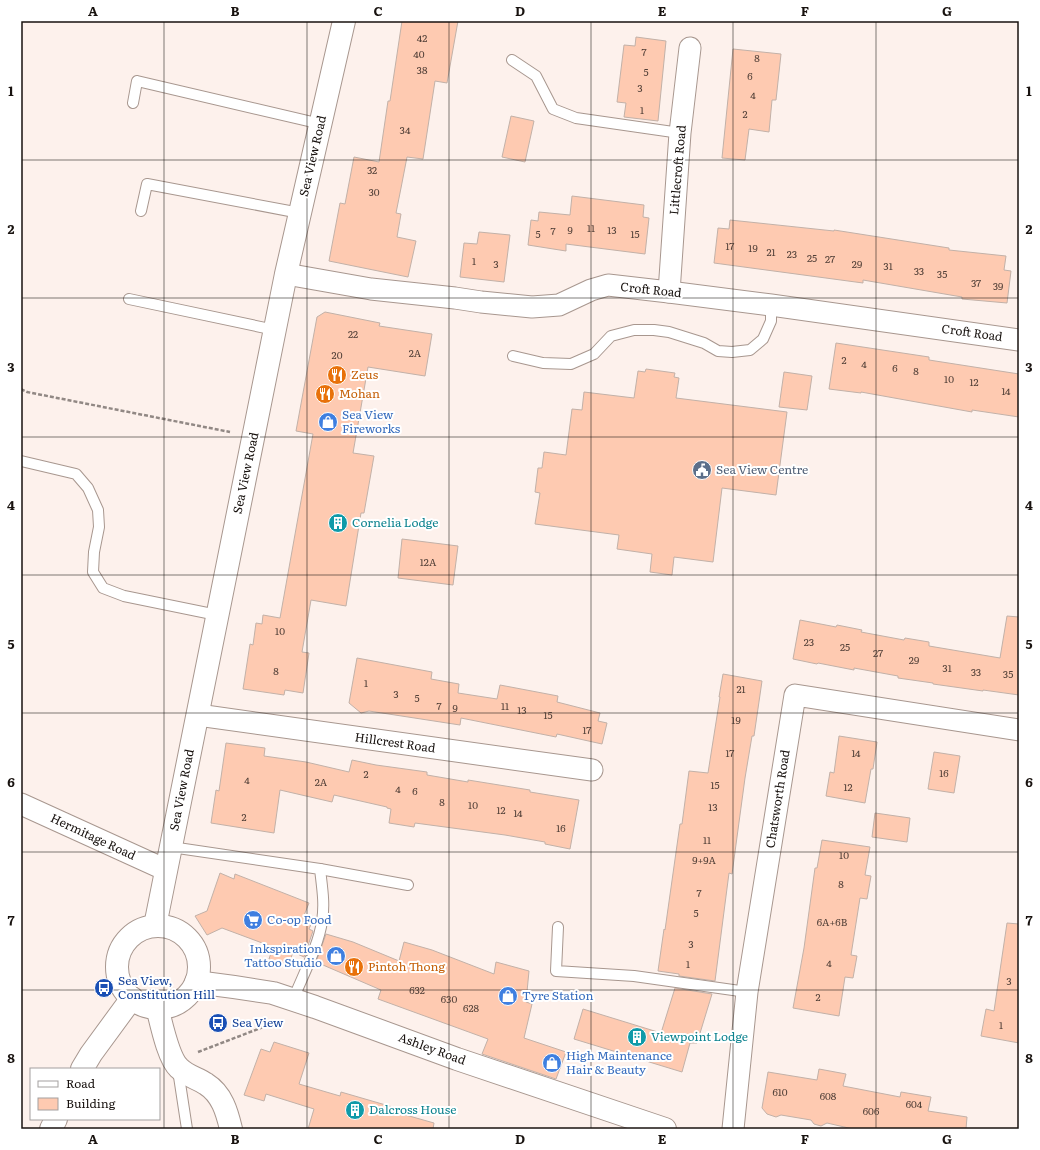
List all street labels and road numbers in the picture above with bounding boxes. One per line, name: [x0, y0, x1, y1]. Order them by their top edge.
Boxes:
street label: Sea View Road: [294, 113, 330, 198]
street label: Littlecroft Road: [664, 124, 690, 216]
street label: Croft Road: [620, 277, 683, 301]
street label: Croft Road: [941, 319, 1004, 345]
street label: Sea View Road: [228, 430, 263, 515]
street label: Hillcrest Road: [354, 727, 437, 757]
street label: Sea View Road: [164, 747, 198, 832]
street label: Chatsworth Road: [760, 748, 794, 849]
street label: Hermitage Road: [48, 808, 140, 864]
street label: Ashley Road: [396, 1028, 469, 1069]

